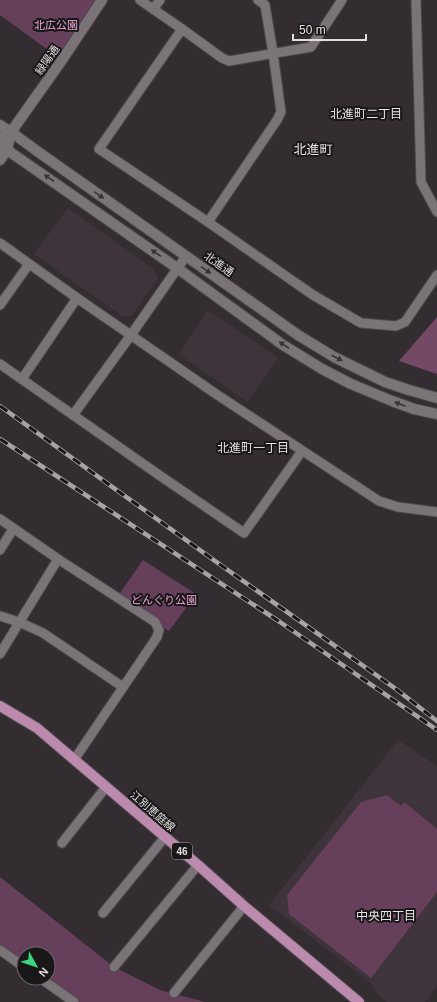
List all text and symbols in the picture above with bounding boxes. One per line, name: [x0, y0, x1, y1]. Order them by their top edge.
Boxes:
scale bar: [293, 16, 366, 42]
park label: 北広公園: [34, 19, 78, 31]
text: 50 m: [299, 23, 326, 37]
street label: 緑陽通: [33, 43, 61, 77]
district label: 北進町二丁目: [330, 107, 402, 121]
district label: 北進町: [293, 142, 333, 157]
one-way arrow: [44, 174, 54, 182]
one-way arrow: [94, 191, 105, 199]
one-way arrow: [150, 249, 161, 257]
street label: 北進通: [202, 250, 236, 278]
one-way arrow: [201, 266, 211, 274]
one-way arrow: [279, 341, 289, 349]
one-way arrow: [331, 355, 342, 362]
one-way arrow: [393, 400, 405, 406]
district label: 北進町一丁目: [217, 441, 289, 455]
park label: どんぐり公園: [131, 594, 197, 606]
street label: 江別恵庭線: [128, 788, 178, 834]
road number: 46: [172, 843, 192, 859]
district label: 中央四丁目: [356, 909, 416, 923]
north arrow: [16, 946, 56, 986]
text: N: [36, 966, 51, 979]

